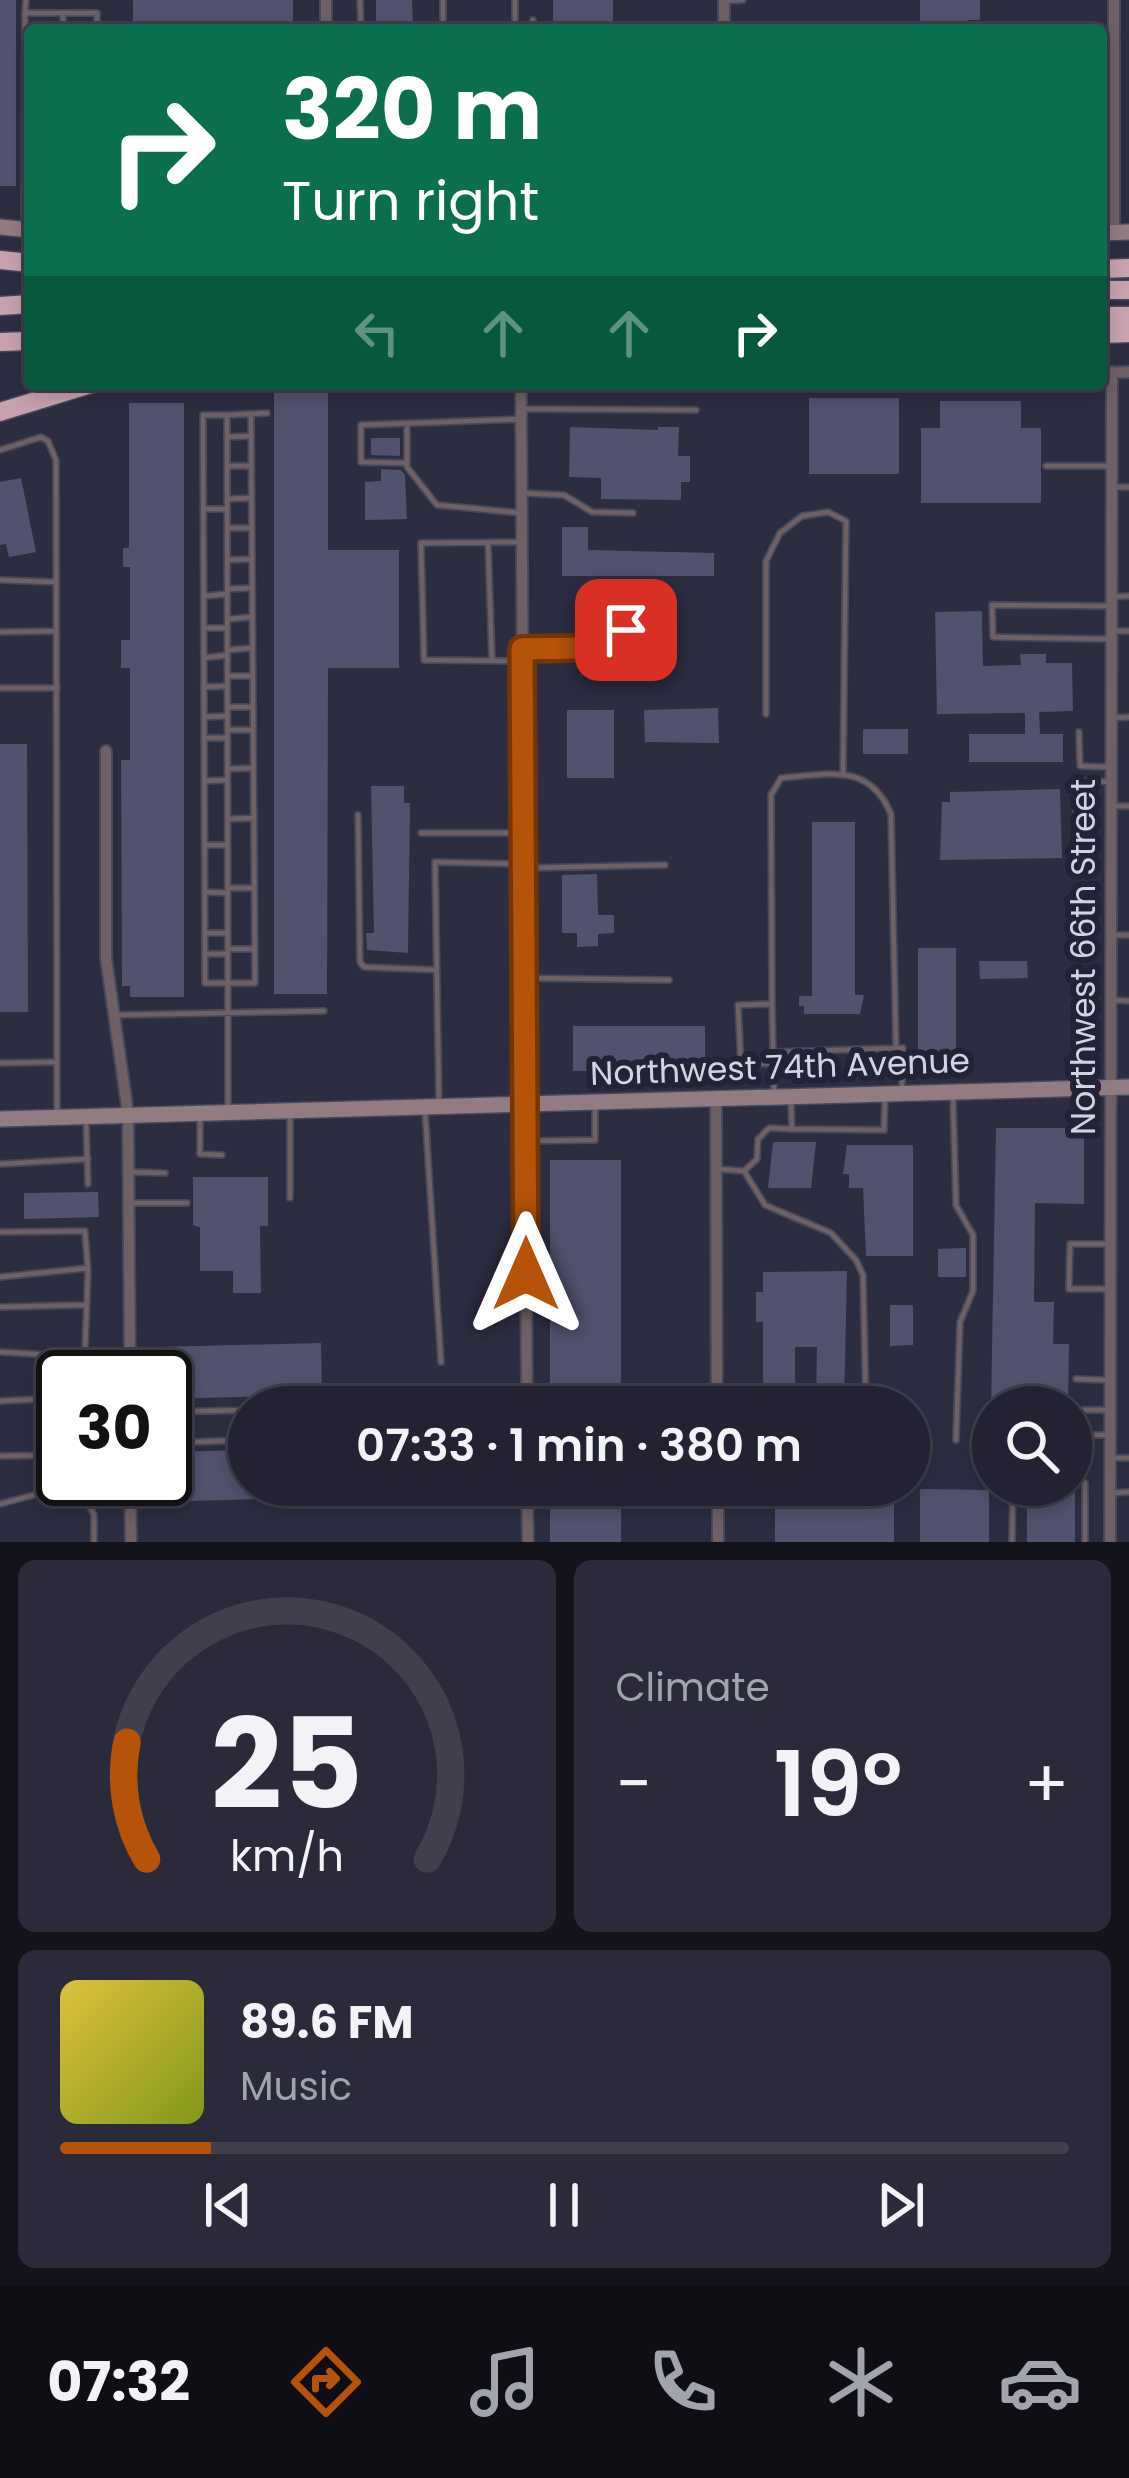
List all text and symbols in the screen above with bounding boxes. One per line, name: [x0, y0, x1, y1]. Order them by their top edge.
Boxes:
text: 320 m: [282, 51, 542, 168]
icon: right: [84, 72, 240, 228]
text: Turn right: [282, 163, 539, 239]
icon: left: [344, 300, 410, 366]
icon: ahead: [470, 300, 536, 366]
icon: ahead: [596, 300, 662, 366]
icon: right: [722, 300, 788, 366]
pin: [575, 579, 677, 681]
icon: arrive: [593, 597, 659, 663]
street label: Northwest 66th Street: [1060, 779, 1107, 1135]
street label: Northwest 74th Avenue: [589, 1037, 971, 1097]
position arrow: [463, 1211, 589, 1337]
speed limit sign: 30: [36, 1350, 192, 1506]
map controls: [972, 1386, 1092, 1506]
button: search: [972, 1386, 1092, 1506]
text: 07:33 · 1 min · 380 m: [356, 1414, 802, 1477]
text: Climate: [616, 1660, 770, 1715]
text: 25: [211, 1677, 363, 1852]
text: 19°: [773, 1721, 902, 1848]
text: −: [616, 1738, 652, 1830]
text: +: [1024, 1738, 1069, 1830]
text: km/h: [230, 1826, 344, 1886]
text: 89.6 FM: [240, 1991, 414, 2054]
text: Music: [240, 2059, 352, 2114]
icon: previous: [195, 2172, 261, 2238]
icon: pause: [531, 2172, 597, 2238]
icon: next: [868, 2172, 934, 2238]
icon: directions: [284, 2340, 368, 2424]
icon: music: [463, 2340, 547, 2424]
icon: phone: [641, 2340, 725, 2424]
icon: climate: [819, 2340, 903, 2424]
icon: car: [998, 2340, 1082, 2424]
text: 07:32: [47, 2344, 190, 2420]

